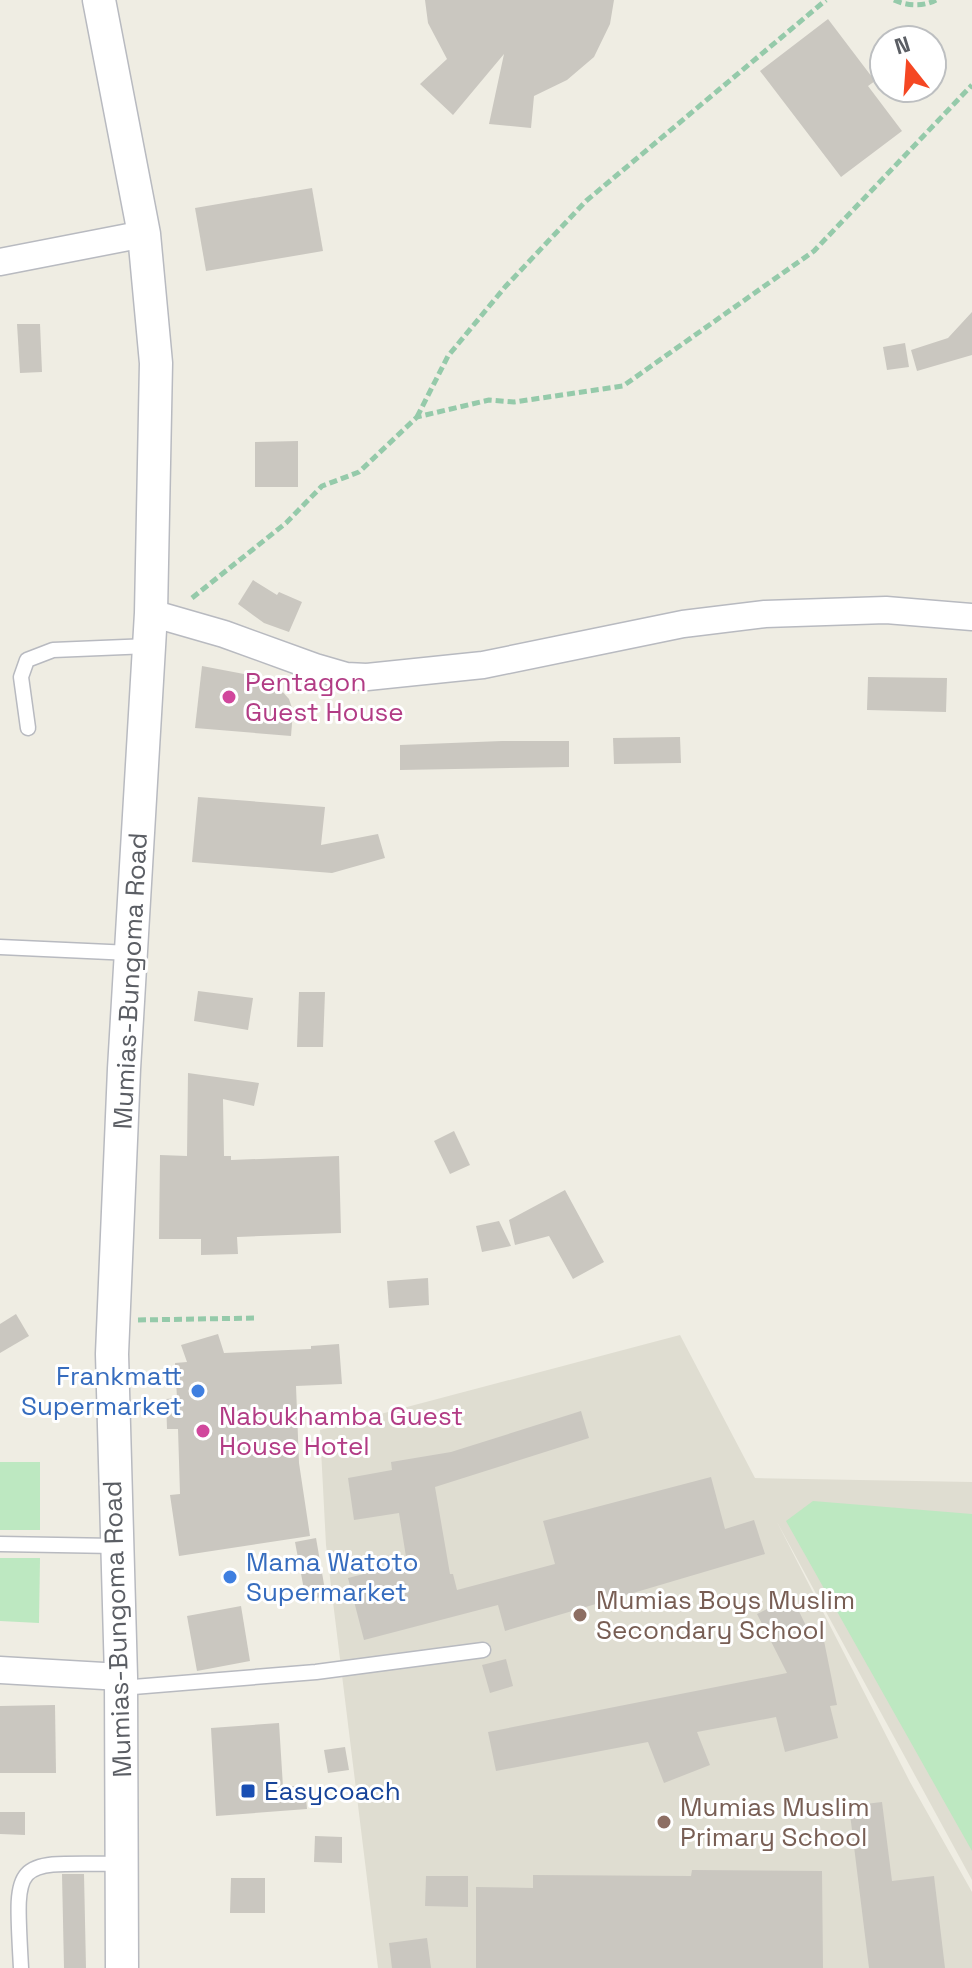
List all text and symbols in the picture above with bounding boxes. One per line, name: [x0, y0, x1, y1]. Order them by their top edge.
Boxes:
north arrow: [868, 24, 948, 104]
text: N: [891, 29, 913, 60]
place label: Pentagon Guest House: [245, 665, 404, 729]
marker: Pentagon Guest House: [220, 688, 238, 706]
street label: Mumias-Bungoma Road: [105, 832, 155, 1130]
place label: Frankmatt Supermarket: [21, 1359, 182, 1423]
marker: Frankmatt Supermarket: [189, 1382, 207, 1400]
place label: Nabukhamba Guest House Hotel: [219, 1399, 463, 1463]
marker: Nabukhamba Guest House Hotel: [194, 1422, 212, 1440]
street label: Mumias-Bungoma Road: [95, 1480, 139, 1778]
place label: Mama Watoto Supermarket: [246, 1545, 418, 1609]
marker: Mama Watoto Supermarket: [221, 1568, 239, 1586]
place label: Mumias Boys Muslim Secondary School: [596, 1583, 855, 1647]
marker: Mumias Boys Muslim Secondary School: [571, 1606, 589, 1624]
place label: Easycoach: [264, 1774, 401, 1808]
marker: Easycoach: [239, 1782, 257, 1800]
place label: Mumias Muslim Primary School: [680, 1790, 870, 1854]
marker: Mumias Muslim Primary School: [655, 1813, 673, 1831]

